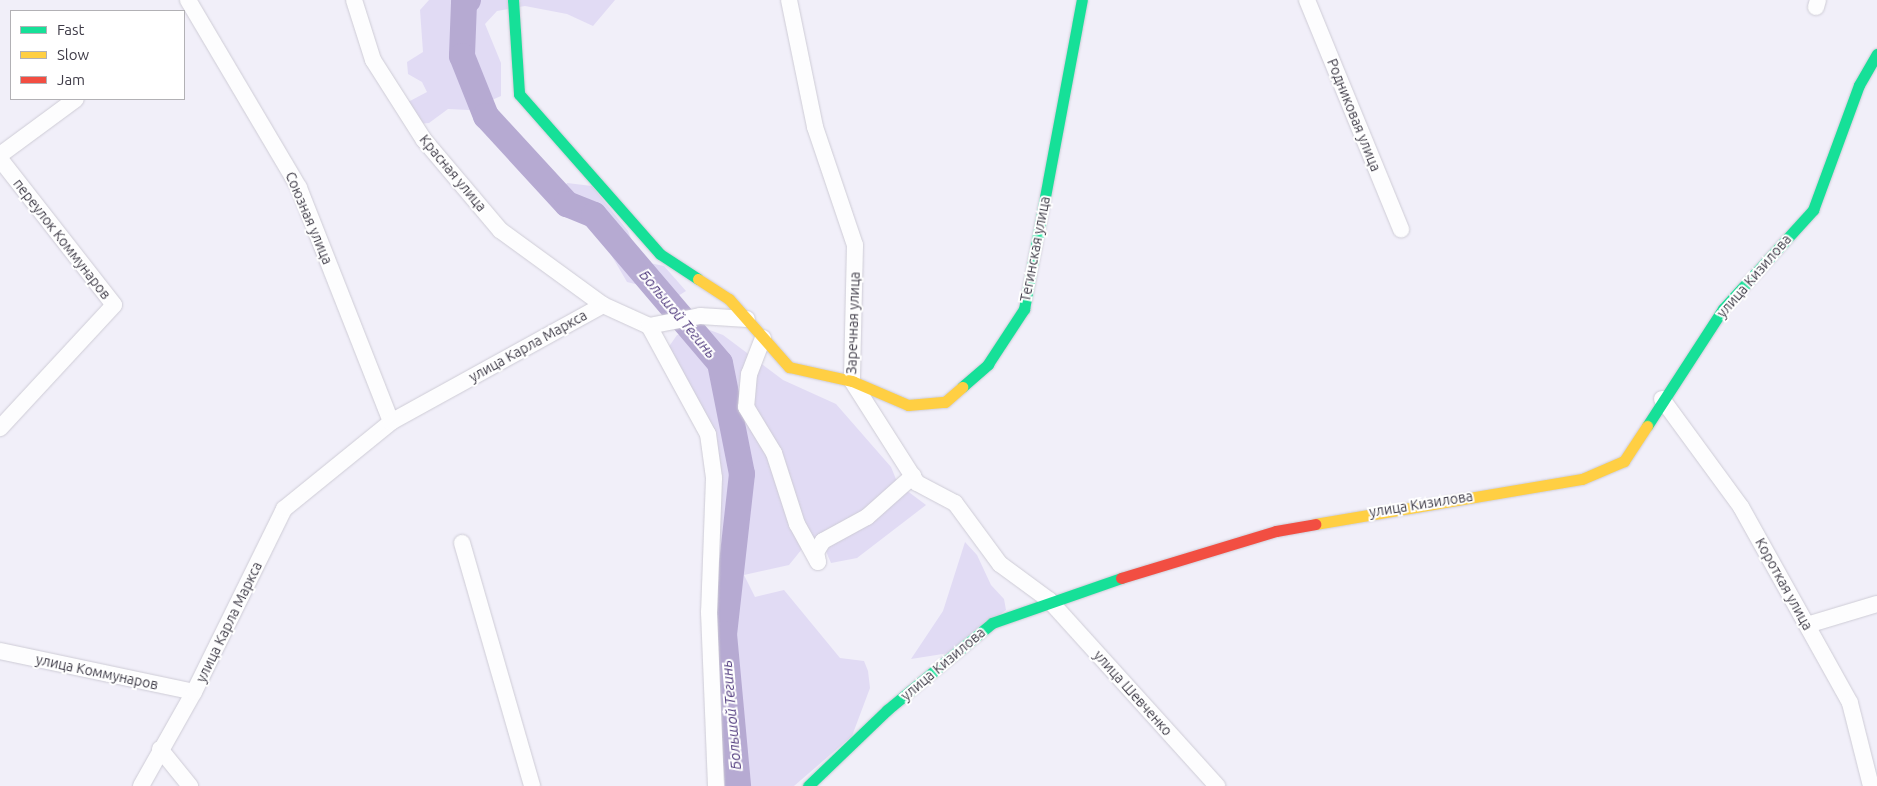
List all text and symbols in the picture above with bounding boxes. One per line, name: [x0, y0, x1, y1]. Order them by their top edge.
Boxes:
legend: [10, 10, 185, 100]
text: Fast: [57, 21, 84, 38]
text: Slow: [57, 46, 89, 63]
street label: Родниковая улица: [1324, 56, 1384, 174]
text: Jam: [57, 71, 85, 88]
street label: Красная улица: [416, 131, 490, 215]
street label: Союзная улица: [282, 169, 336, 267]
street label: переулок Коммунаров: [10, 175, 114, 303]
street label: Тегинская улица: [1017, 195, 1053, 303]
street label: улица Кизилова: [1713, 231, 1795, 321]
water label: Большой Тегинь: [636, 266, 720, 362]
street label: Заречная улица: [843, 271, 863, 375]
street label: улица Карла Маркса: [466, 307, 590, 385]
street label: улица Кизилова: [1368, 488, 1474, 520]
street label: Короткая улица: [1752, 535, 1816, 633]
street label: улица Карла Маркса: [192, 559, 266, 685]
street label: улица Кизилова: [898, 624, 988, 704]
street label: улица Шевченко: [1090, 647, 1176, 739]
street label: улица Коммунаров: [34, 651, 160, 693]
water label: Большой Тегинь: [717, 659, 745, 771]

